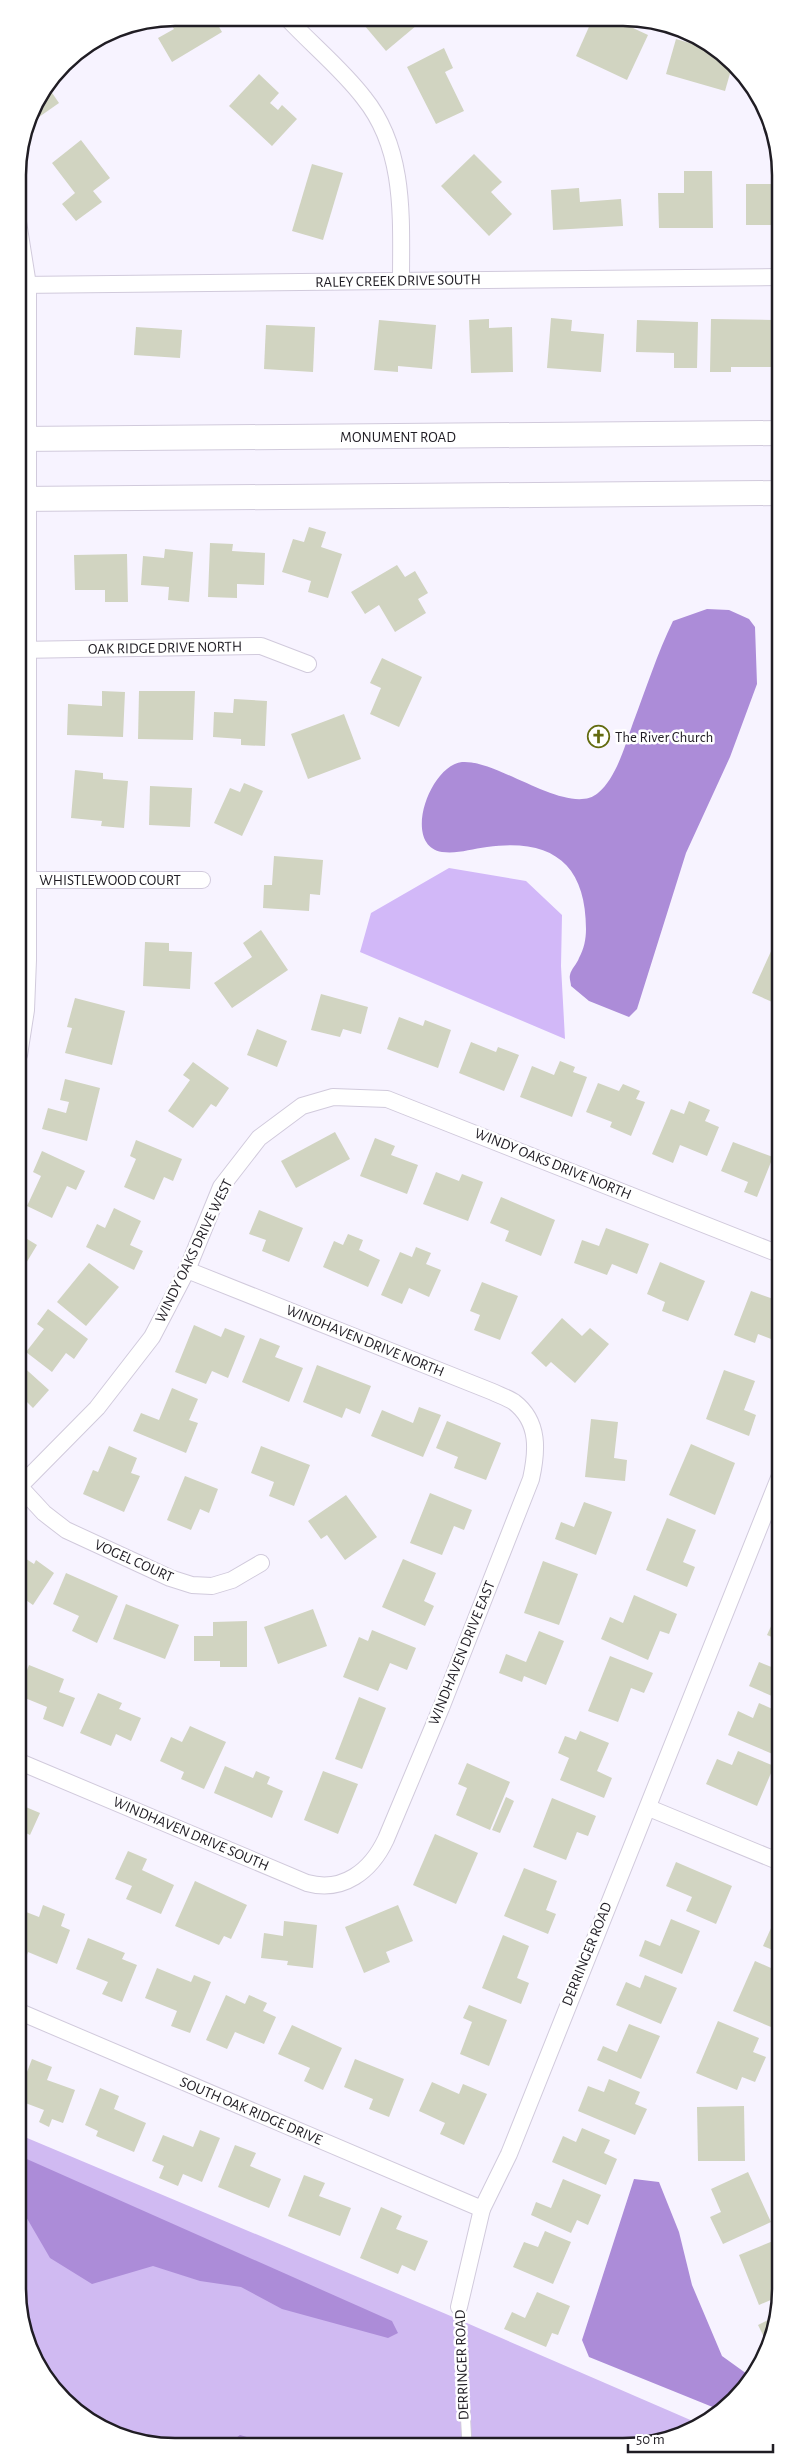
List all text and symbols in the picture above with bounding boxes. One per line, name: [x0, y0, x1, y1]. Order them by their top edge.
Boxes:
street label: RALEY CREEK DRIVE SOUTH: [315, 272, 481, 290]
street label: MONUMENT ROAD: [340, 430, 456, 445]
street label: OAK RIDGE DRIVE NORTH: [88, 639, 242, 657]
church icon: The River Church: [587, 725, 611, 749]
place label: The River Church: [615, 730, 713, 745]
street label: WHISTLEWOOD COURT: [39, 873, 181, 888]
street label: WINDY OAKS DRIVE NORTH: [472, 1126, 634, 1202]
street label: WINDY OAKS DRIVE WEST: [153, 1176, 236, 1325]
street label: WINDHAVEN DRIVE NORTH: [284, 1302, 446, 1380]
street label: VOGEL COURT: [92, 1537, 176, 1585]
street label: WINDHAVEN DRIVE EAST: [426, 1578, 498, 1727]
street label: WINDHAVEN DRIVE SOUTH: [111, 1794, 271, 1874]
street label: DERRINGER ROAD: [559, 1900, 615, 2008]
street label: SOUTH OAK RIDGE DRIVE: [178, 2074, 324, 2148]
street label: DERRINGER ROAD: [453, 2309, 471, 2420]
scale bar: [628, 2422, 773, 2454]
text: 50 m: [636, 2432, 665, 2447]

